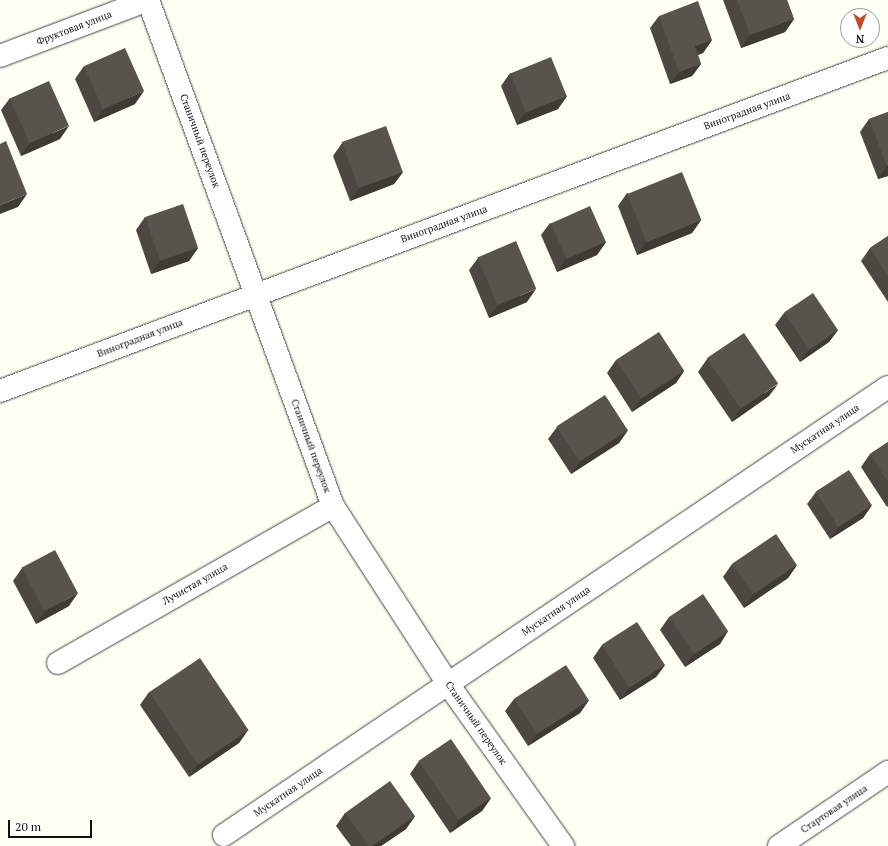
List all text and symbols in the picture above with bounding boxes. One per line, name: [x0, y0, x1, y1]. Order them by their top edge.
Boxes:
street label: Фруктовая улица: [35, 8, 113, 48]
north arrow: [840, 8, 880, 48]
text: N: [856, 32, 864, 46]
street label: Виноградная улица: [702, 90, 792, 132]
street label: Станичный переулок: [177, 92, 223, 190]
street label: Виноградная улица: [399, 203, 489, 245]
street label: Виноградная улица: [95, 316, 185, 360]
street label: Станичный переулок: [288, 397, 334, 495]
street label: Мускатная улица: [788, 402, 862, 456]
street label: Лучистая улица: [160, 561, 230, 607]
street label: Мускатная улица: [519, 584, 593, 638]
street label: Станичный переулок: [443, 679, 509, 767]
street label: Мускатная улица: [251, 765, 325, 819]
street label: Стартовая улица: [798, 782, 870, 836]
scale bar: [10, 812, 94, 838]
text: 20 m: [15, 819, 41, 834]

